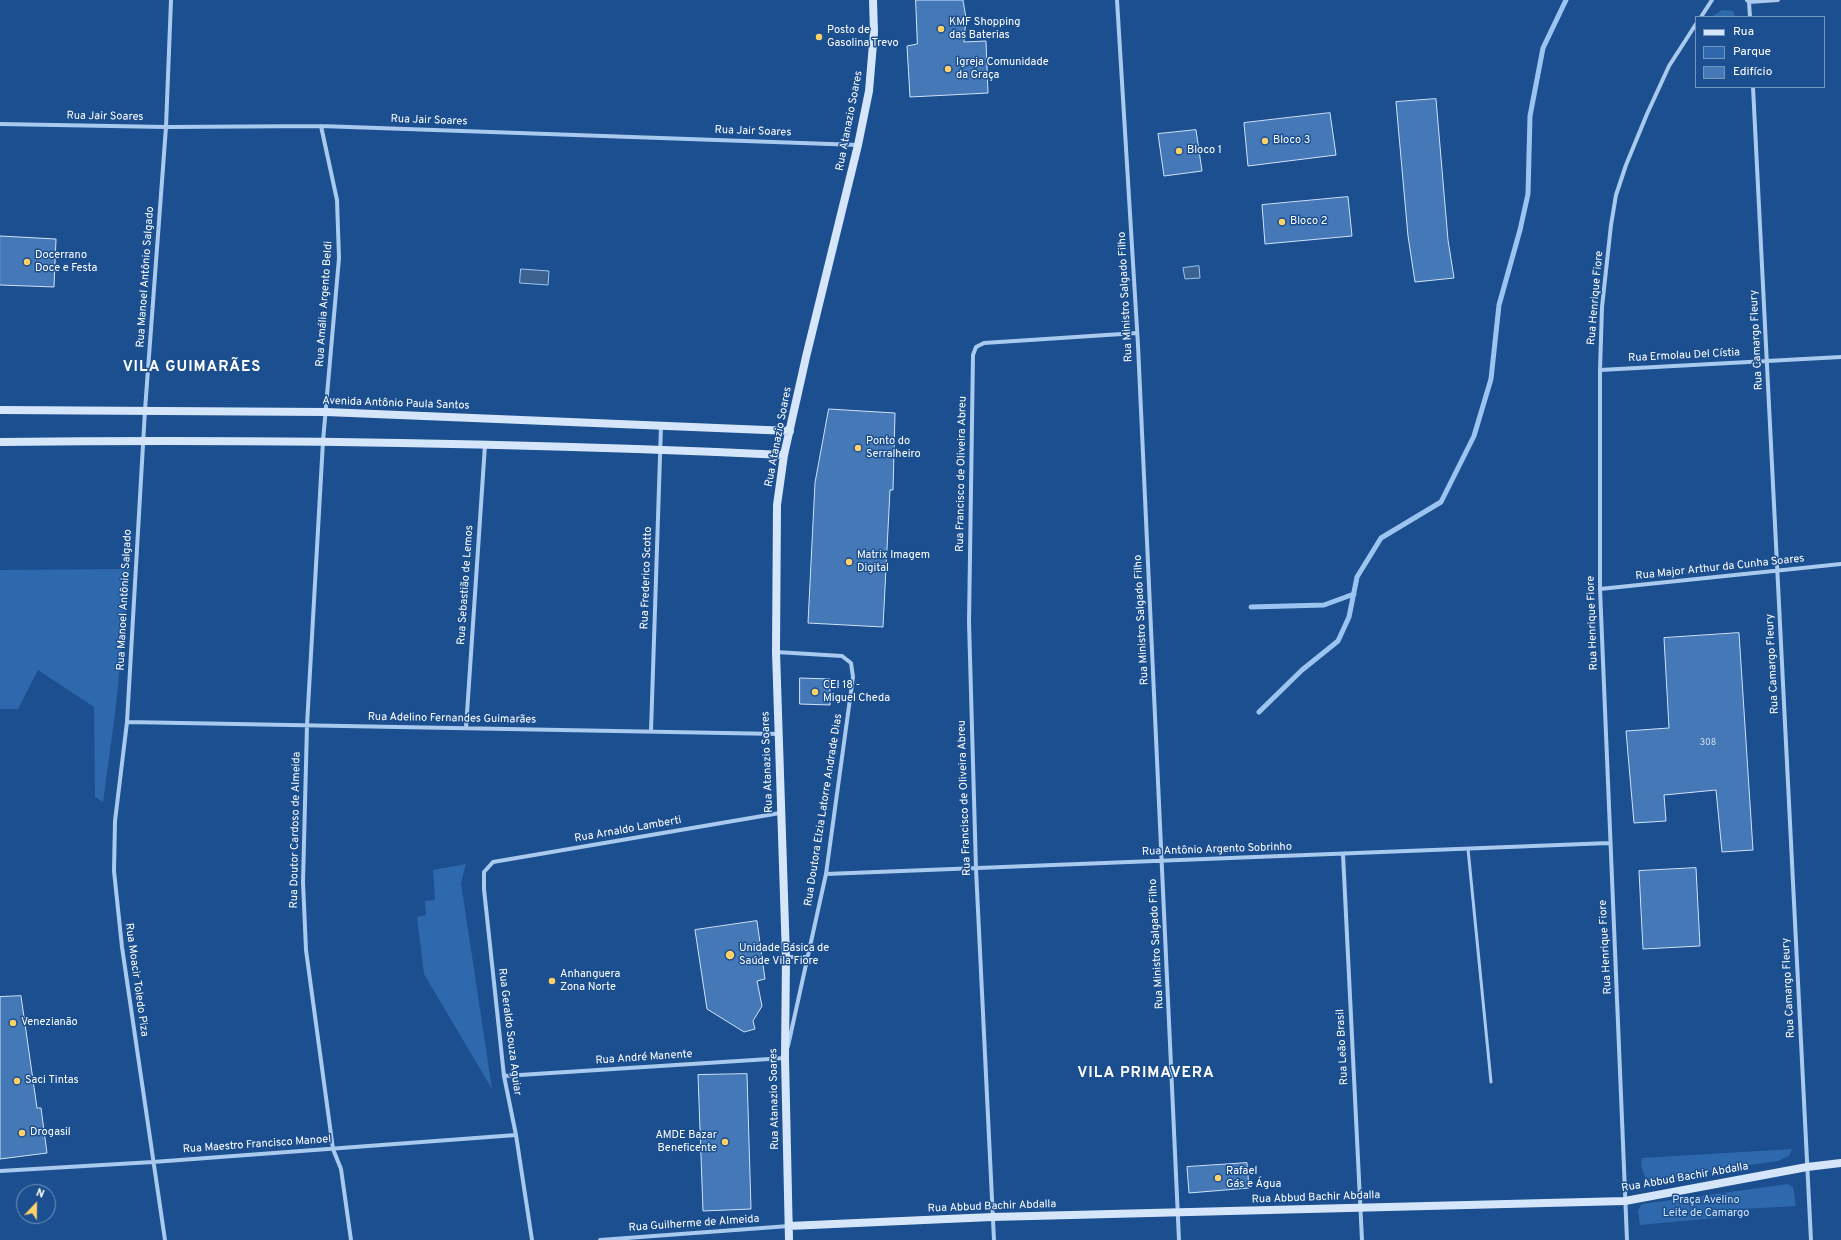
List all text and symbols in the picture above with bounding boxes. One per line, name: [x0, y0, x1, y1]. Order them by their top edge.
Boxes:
place label: KMF Shopping das Baterias: [949, 16, 1021, 42]
legend: [1695, 16, 1825, 88]
place label: Posto de Gasolina Trevo: [827, 24, 899, 50]
marker: KMF Shopping das Baterias: [936, 24, 946, 34]
text: Rua: [1733, 24, 1754, 40]
marker: Posto de Gasolina Trevo: [814, 32, 824, 42]
text: Parque: [1733, 44, 1771, 60]
place label: Igreja Comunidade da Graça: [956, 56, 1049, 82]
marker: Igreja Comunidade da Graça: [943, 64, 953, 74]
text: Edifício: [1733, 64, 1772, 80]
street label: Rua Atanazio Soares: [834, 70, 866, 172]
street label: Rua Jair Soares: [66, 110, 144, 124]
street label: Rua Jair Soares: [390, 113, 468, 129]
street label: Rua Jair Soares: [714, 124, 792, 140]
place label: Bloco 3: [1273, 134, 1310, 148]
marker: Bloco 3: [1260, 136, 1270, 146]
place label: Bloco 1: [1187, 144, 1222, 158]
marker: Bloco 1: [1174, 146, 1184, 156]
street label: Rua Manoel Antônio Salgado: [134, 206, 158, 348]
place label: Bloco 2: [1290, 215, 1327, 229]
marker: Bloco 2: [1277, 217, 1287, 227]
street label: Rua Ministro Salgado Filho: [1116, 231, 1136, 363]
street label: Rua Amália Argento Beldi: [314, 241, 336, 367]
place label: Docerrano Doce e Festa: [35, 249, 97, 275]
street label: Rua Henrique Fiore: [1585, 250, 1607, 346]
marker: Docerrano Doce e Festa: [22, 257, 32, 267]
street label: Rua Camargo Fleury: [1748, 289, 1766, 391]
street label: Rua Ermolau Del Cístia: [1628, 346, 1740, 366]
district label: VILA GUIMARÃES: [123, 359, 261, 377]
street label: Rua Atanazio Soares: [763, 386, 795, 488]
street label: Avenida Antônio Paula Santos: [322, 395, 470, 413]
street label: Rua Francisco de Oliveira Abreu: [954, 396, 970, 552]
place label: Ponto do Serralheiro: [866, 435, 921, 461]
marker: Ponto do Serralheiro: [853, 443, 863, 453]
street label: Rua Sebastião de Lemos: [455, 525, 477, 645]
street label: Rua Frederico Scotto: [639, 526, 655, 630]
street label: Rua Manoel Antônio Salgado: [115, 529, 135, 671]
place label: Matrix Imagem Digital: [857, 549, 930, 575]
street label: Rua Major Arthur da Cunha Soares: [1635, 553, 1805, 583]
street label: Rua Ministro Salgado Filho: [1132, 554, 1152, 686]
marker: Matrix Imagem Digital: [844, 557, 854, 567]
street label: Rua Henrique Fiore: [1585, 575, 1601, 671]
street label: Rua Camargo Fleury: [1764, 613, 1782, 715]
place label: CEI 18 - Miguel Cheda: [823, 679, 890, 705]
marker: CEI 18 - Miguel Cheda: [810, 687, 820, 697]
street label: Rua Adelino Fernandes Guimarães: [368, 711, 536, 727]
street label: Rua Atanazio Soares: [760, 711, 776, 813]
street label: Rua Doutora Elzia Latorre Andrade Dias: [802, 713, 846, 907]
street label: Rua Francisco de Oliveira Abreu: [956, 720, 974, 876]
house number: 308: [1700, 738, 1716, 748]
street label: Rua Doutor Cardoso de Almeida: [288, 752, 304, 908]
street label: Rua Arnaldo Lamberti: [574, 814, 682, 846]
street label: Rua Antônio Argento Sobrinho: [1142, 841, 1292, 859]
street label: Rua Ministro Salgado Filho: [1147, 878, 1167, 1010]
street label: Rua Henrique Fiore: [1597, 899, 1615, 995]
street label: Rua Moacir Toledo Piza: [121, 922, 151, 1038]
street label: Rua Camargo Fleury: [1780, 937, 1798, 1039]
place label: Unidade Básica de Saúde Vila Fiore: [739, 942, 829, 968]
marker: Unidade Básica de Saúde Vila Fiore: [724, 949, 736, 961]
street label: Rua Geraldo Souza Aguiar: [495, 967, 523, 1097]
place label: Anhanguera Zona Norte: [560, 968, 620, 994]
marker: Anhanguera Zona Norte: [547, 976, 557, 986]
street label: Rua Leão Brasil: [1334, 1009, 1352, 1085]
place label: Venezianão: [21, 1016, 78, 1030]
marker: Venezianão: [8, 1018, 18, 1028]
street label: Rua André Manente: [595, 1048, 693, 1068]
street label: Rua Atanazio Soares: [768, 1048, 782, 1150]
district label: VILA PRIMAVERA: [1077, 1065, 1215, 1083]
place label: Saci Tintas: [25, 1074, 79, 1088]
marker: Saci Tintas: [12, 1076, 22, 1086]
place label: Drogasil: [30, 1126, 71, 1140]
marker: Drogasil: [17, 1128, 27, 1138]
place label: AMDE Bazar Beneficente: [655, 1129, 717, 1155]
street label: Rua Maestro Francisco Manoel: [182, 1133, 332, 1157]
marker: AMDE Bazar Beneficente: [720, 1137, 730, 1147]
street label: Rua Abbud Bachir Abdalla: [1621, 1160, 1749, 1196]
place label: Rafael Gás e Água: [1226, 1165, 1281, 1191]
marker: Rafael Gás e Água: [1213, 1173, 1223, 1183]
north arrow: [16, 1184, 56, 1224]
text: N: [34, 1186, 46, 1202]
street label: Rua Abbud Bachir Abdalla: [1252, 1189, 1380, 1207]
park label: Praça Avelino Leite de Camargo: [1663, 1194, 1749, 1220]
street label: Rua Abbud Bachir Abdalla: [928, 1198, 1056, 1216]
street label: Rua Guilherme de Almeida: [628, 1213, 760, 1235]

